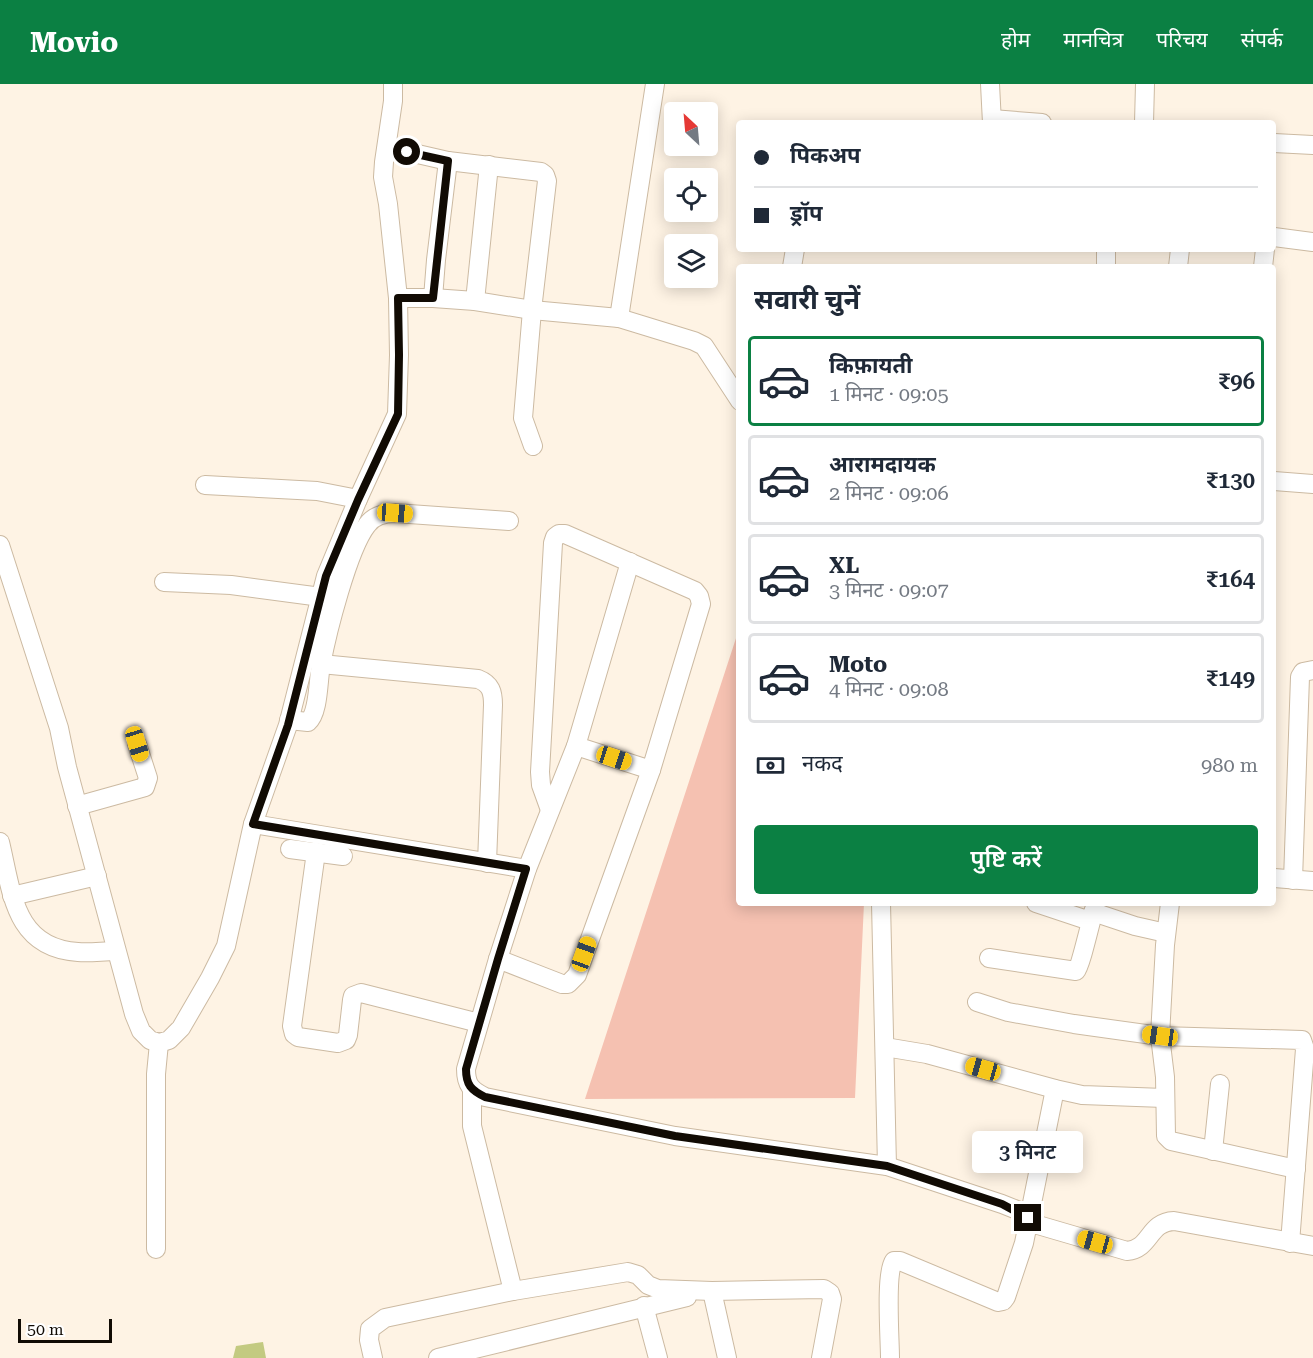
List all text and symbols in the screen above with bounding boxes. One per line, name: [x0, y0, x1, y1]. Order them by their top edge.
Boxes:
text: Movio: [30, 26, 118, 59]
text: होम: [1001, 28, 1030, 52]
text: मानचित्र: [1063, 28, 1123, 52]
text: परिचय: [1156, 28, 1208, 52]
text: संपर्क: [1241, 28, 1283, 52]
north arrow: [664, 102, 718, 156]
map controls: [664, 102, 718, 288]
route start: [393, 138, 420, 165]
text: पिकअप: [790, 143, 861, 168]
button: locate: [664, 168, 718, 222]
text: ड्रॉप: [790, 201, 823, 226]
button: layers: [664, 234, 718, 288]
text: सवारी चुनें: [754, 284, 860, 316]
text: किफ़ायती: [829, 353, 913, 378]
icon: car: [757, 354, 811, 408]
text: ₹96: [1218, 369, 1255, 394]
text: 1 मिनट · 09:05: [829, 382, 949, 406]
text: आरामदायक: [829, 452, 936, 477]
icon: car: [757, 453, 811, 507]
text: ₹130: [1206, 468, 1255, 493]
text: 2 मिनट · 09:06: [829, 481, 949, 505]
car: [376, 503, 414, 523]
icon: car: [757, 552, 811, 606]
text: XL: [829, 553, 859, 578]
text: ₹164: [1206, 567, 1255, 592]
text: 3 मिनट · 09:07: [829, 578, 949, 602]
icon: car: [757, 651, 811, 705]
text: Moto: [829, 652, 887, 677]
text: ₹149: [1206, 666, 1255, 691]
text: 4 मिनट · 09:08: [829, 677, 949, 701]
car: [123, 724, 151, 764]
car: [594, 744, 634, 772]
icon: cash: [754, 749, 787, 782]
text: नकद: [802, 751, 843, 776]
text: 980 m: [1201, 753, 1258, 777]
button: पुष्टि करें: [754, 825, 1258, 894]
car: [569, 934, 599, 974]
car: [1141, 1025, 1179, 1047]
car: [963, 1055, 1003, 1083]
callout: 3 मिनट: [972, 1131, 1084, 1173]
text: 3 मिनट: [999, 1140, 1056, 1164]
route end: [1014, 1204, 1041, 1231]
car: [1075, 1228, 1115, 1256]
scale bar: [18, 1316, 112, 1344]
text: 50 m: [27, 1320, 64, 1339]

